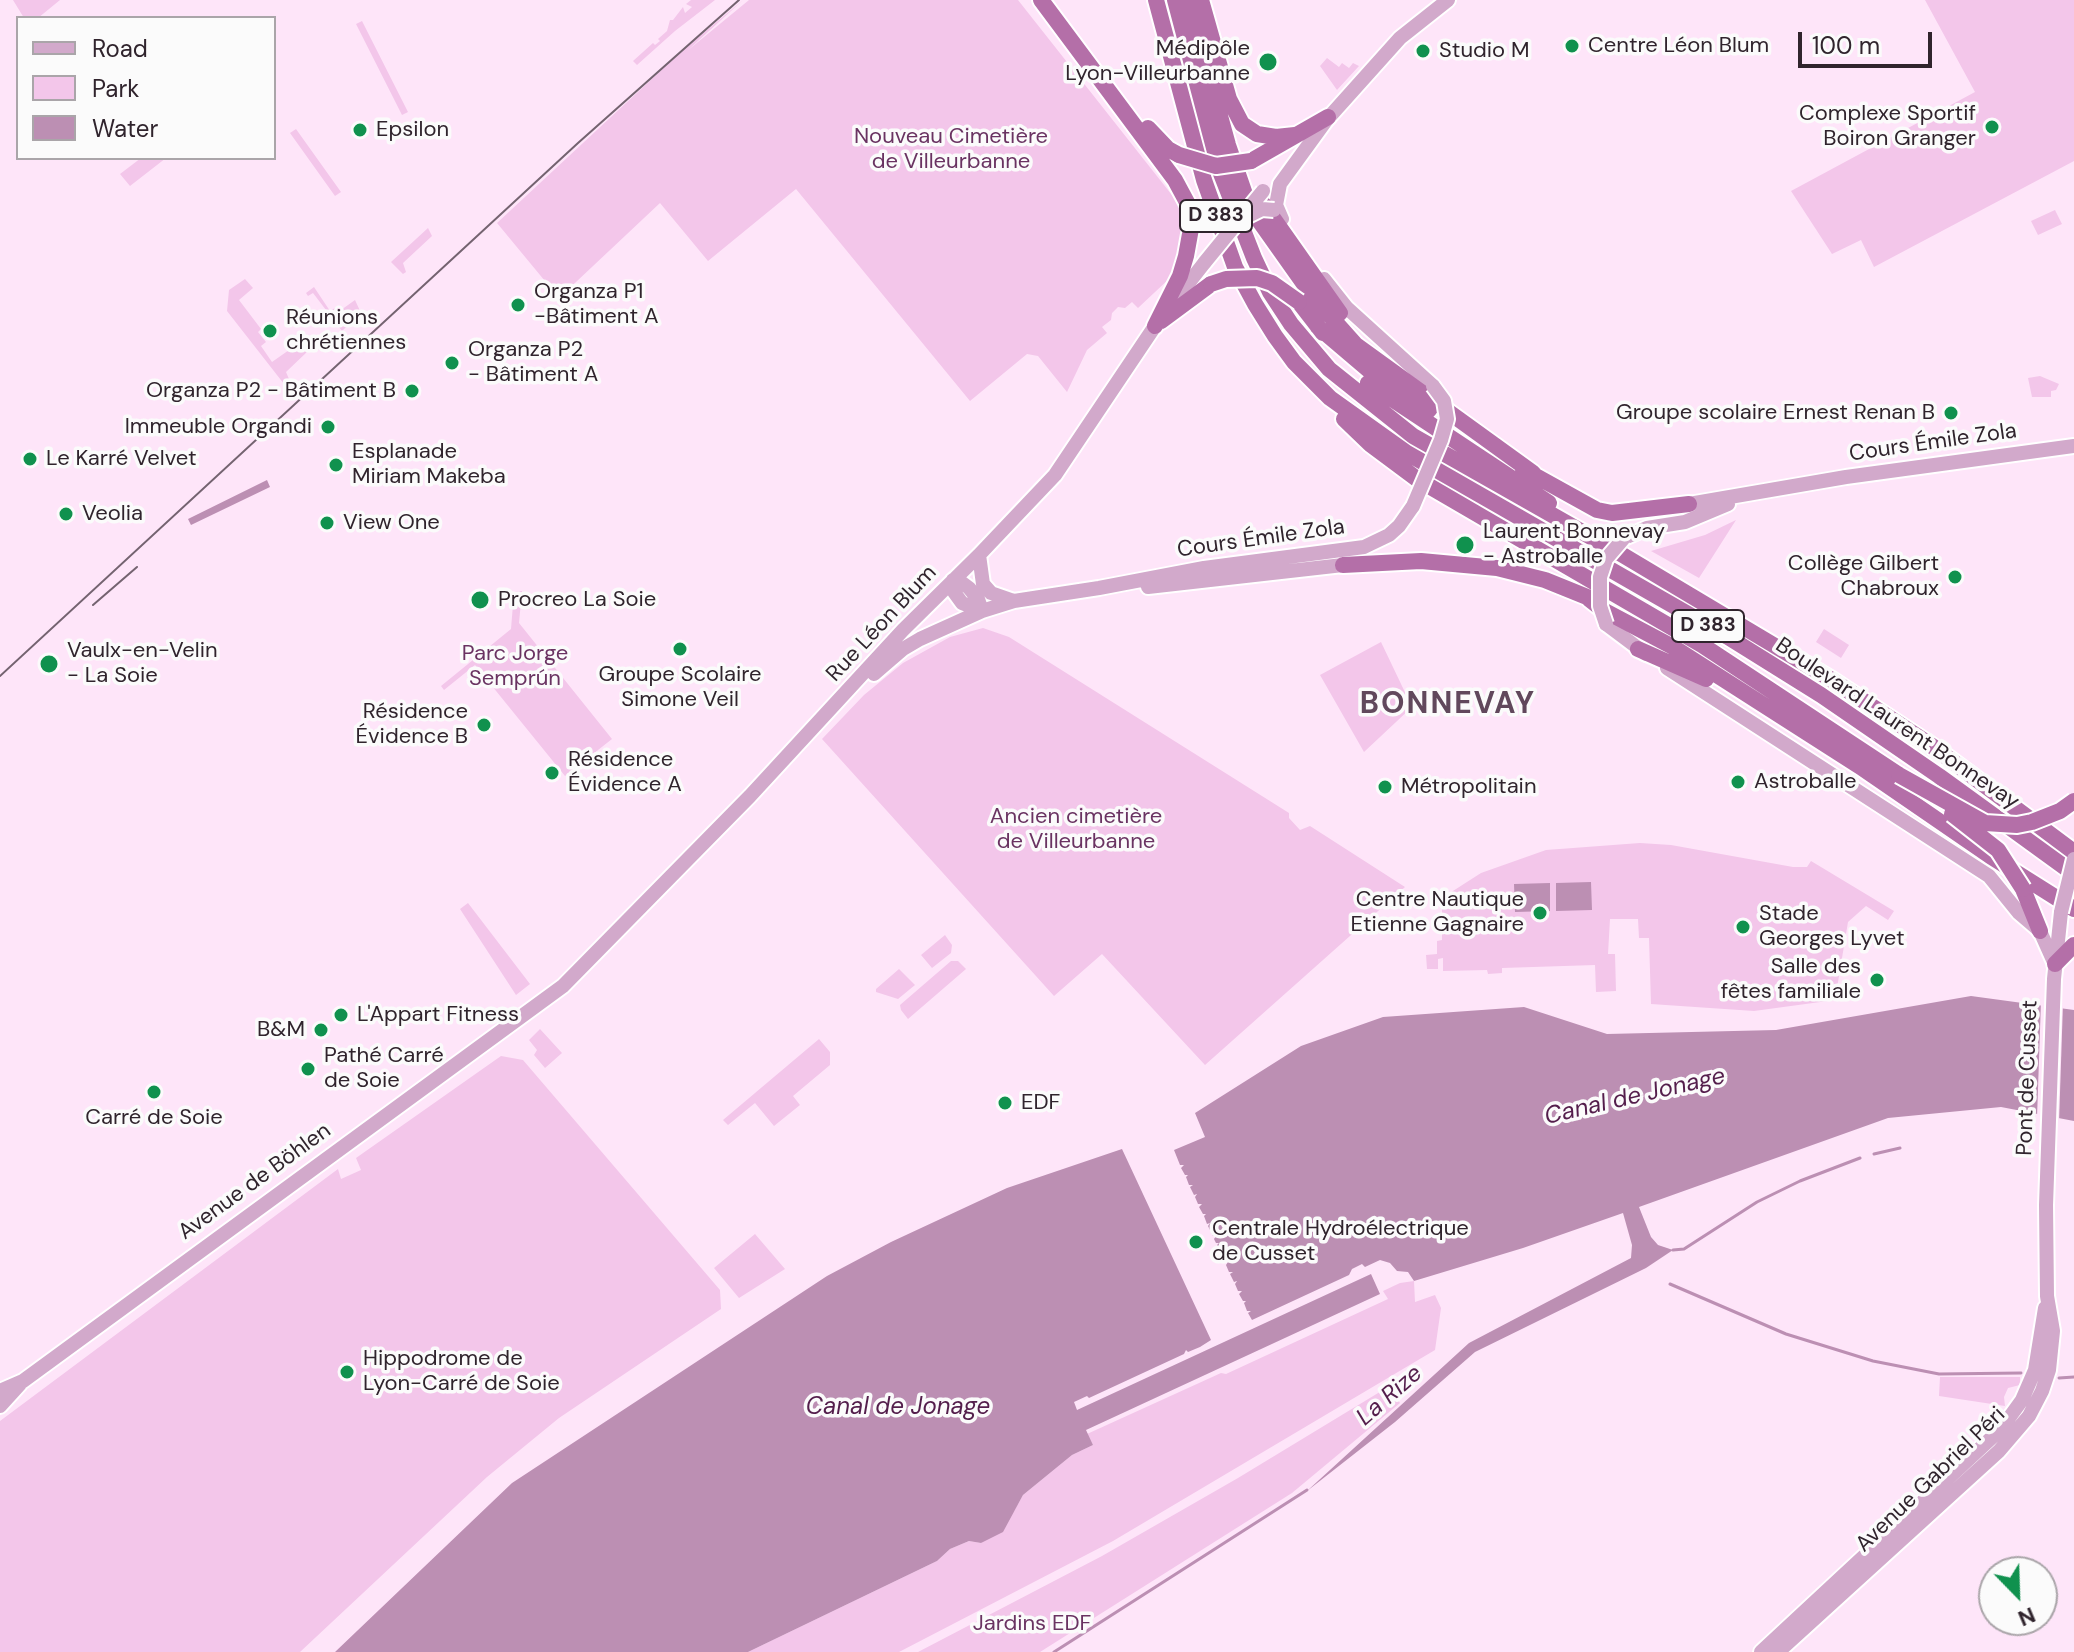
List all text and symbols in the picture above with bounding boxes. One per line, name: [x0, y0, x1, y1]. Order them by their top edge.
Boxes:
legend: [16, 16, 276, 160]
scale bar: [1802, 16, 1936, 66]
text: 100 m: [1812, 30, 1880, 61]
text: Road: [92, 33, 148, 64]
place label: Centre Léon Blum: [1588, 33, 1769, 59]
place label: Médipôle Lyon-Villeurbanne: [1065, 36, 1250, 88]
marker: Centre Léon Blum: [1563, 37, 1581, 55]
place label: Studio M: [1439, 38, 1529, 64]
marker: Studio M: [1414, 42, 1432, 60]
marker: Médipôle Lyon-Villeurbanne: [1257, 51, 1279, 73]
text: Park: [92, 73, 139, 104]
place label: Complexe Sportif Boiron Granger: [1799, 101, 1976, 152]
text: Water: [92, 113, 158, 144]
place label: Epsilon: [376, 117, 449, 143]
marker: Complexe Sportif Boiron Granger: [1983, 118, 2001, 136]
marker: Epsilon: [351, 121, 369, 139]
park label: Nouveau Cimetière de Villeurbanne: [854, 124, 1048, 176]
road number: D 383: [1180, 200, 1252, 232]
place label: Organza P1 -Bâtiment A: [534, 279, 659, 330]
marker: Organza P1 -Bâtiment A: [509, 296, 527, 314]
place label: Réunions chrétiennes: [286, 305, 406, 356]
marker: Réunions chrétiennes: [261, 322, 279, 340]
place label: Organza P2 - Bâtiment A: [468, 337, 598, 388]
marker: Organza P2 - Bâtiment A: [443, 354, 461, 372]
place label: Organza P2 - Bâtiment B: [146, 378, 396, 404]
marker: Organza P2 - Bâtiment B: [403, 382, 421, 400]
place label: Groupe scolaire Ernest Renan B: [1616, 400, 1935, 426]
marker: Groupe scolaire Ernest Renan B: [1942, 404, 1960, 422]
place label: Immeuble Organdi: [125, 414, 312, 440]
marker: Immeuble Organdi: [319, 418, 337, 436]
street label: Cours Émile Zola: [1848, 418, 2018, 468]
place label: Esplanade Miriam Makeba: [352, 439, 506, 490]
place label: Le Karré Velvet: [46, 446, 197, 472]
marker: Le Karré Velvet: [21, 450, 39, 468]
marker: Esplanade Miriam Makeba: [327, 456, 345, 474]
place label: Veolia: [82, 501, 143, 527]
marker: Veolia: [57, 505, 75, 523]
place label: View One: [343, 510, 440, 536]
marker: View One: [318, 514, 336, 532]
street label: Cours Émile Zola: [1176, 514, 1346, 564]
place label: Laurent Bonnevay - Astroballe: [1483, 519, 1665, 570]
marker: Laurent Bonnevay - Astroballe: [1454, 534, 1476, 556]
place label: Collège Gilbert Chabroux: [1788, 551, 1939, 602]
street label: Rue Léon Blum: [821, 560, 943, 688]
marker: Collège Gilbert Chabroux: [1946, 568, 1964, 586]
place label: Procreo La Soie: [498, 587, 656, 613]
marker: Procreo La Soie: [469, 589, 491, 611]
road number: D 383: [1672, 610, 1744, 642]
street label: Boulevard Laurent Bonnevay: [1770, 632, 2024, 816]
place label: Vaulx-en-Velin - La Soie: [67, 638, 218, 690]
marker: Groupe Scolaire Simone Veil: [671, 640, 689, 658]
park label: Parc Jorge Semprún: [462, 641, 568, 692]
marker: Vaulx-en-Velin - La Soie: [38, 653, 60, 675]
place label: Groupe Scolaire Simone Veil: [599, 662, 761, 714]
district label: BONNEVAY: [1360, 687, 1536, 723]
place label: Résidence Évidence B: [356, 699, 468, 750]
marker: Résidence Évidence B: [475, 716, 493, 734]
place label: Résidence Évidence A: [568, 747, 682, 798]
marker: Résidence Évidence A: [543, 764, 561, 782]
place label: Astroballe: [1754, 769, 1857, 795]
marker: Astroballe: [1729, 773, 1747, 791]
place label: Métropolitain: [1401, 774, 1537, 800]
marker: Métropolitain: [1376, 778, 1394, 796]
park label: Ancien cimetière de Villeurbanne: [990, 804, 1162, 856]
place label: Centre Nautique Etienne Gagnaire: [1351, 887, 1524, 938]
place label: Stade Georges Lyvet: [1759, 901, 1905, 952]
marker: Centre Nautique Etienne Gagnaire: [1531, 904, 1549, 922]
marker: Stade Georges Lyvet: [1734, 918, 1752, 936]
place label: Salle des fêtes familiale: [1721, 954, 1861, 1006]
marker: Salle des fêtes familiale: [1868, 971, 1886, 989]
street label: Pont de Cusset: [2012, 1000, 2044, 1156]
place label: L'Appart Fitness: [357, 1002, 519, 1028]
marker: L'Appart Fitness: [332, 1006, 350, 1024]
place label: B&M: [257, 1017, 305, 1043]
marker: B&M: [312, 1021, 330, 1039]
place label: Pathé Carré de Soie: [324, 1043, 444, 1094]
marker: Pathé Carré de Soie: [299, 1060, 317, 1078]
water label: Canal de Jonage: [1542, 1062, 1728, 1132]
marker: Carré de Soie: [145, 1083, 163, 1101]
place label: EDF: [1021, 1090, 1060, 1116]
marker: EDF: [996, 1094, 1014, 1112]
place label: Carré de Soie: [85, 1105, 223, 1131]
street label: Avenue de Böhlen: [174, 1118, 336, 1246]
place label: Centrale Hydroélectrique de Cusset: [1212, 1216, 1469, 1268]
marker: Centrale Hydroélectrique de Cusset: [1187, 1233, 1205, 1251]
place label: Hippodrome de Lyon-Carré de Soie: [363, 1346, 560, 1398]
water label: La Rize: [1351, 1360, 1429, 1432]
marker: Hippodrome de Lyon-Carré de Soie: [338, 1363, 356, 1381]
water label: Canal de Jonage: [806, 1394, 990, 1422]
street label: Avenue Gabriel Péri: [1851, 1402, 2011, 1558]
north arrow: [1978, 1556, 2058, 1636]
text: N: [2014, 1600, 2040, 1633]
park label: Jardins EDF: [973, 1611, 1091, 1637]

